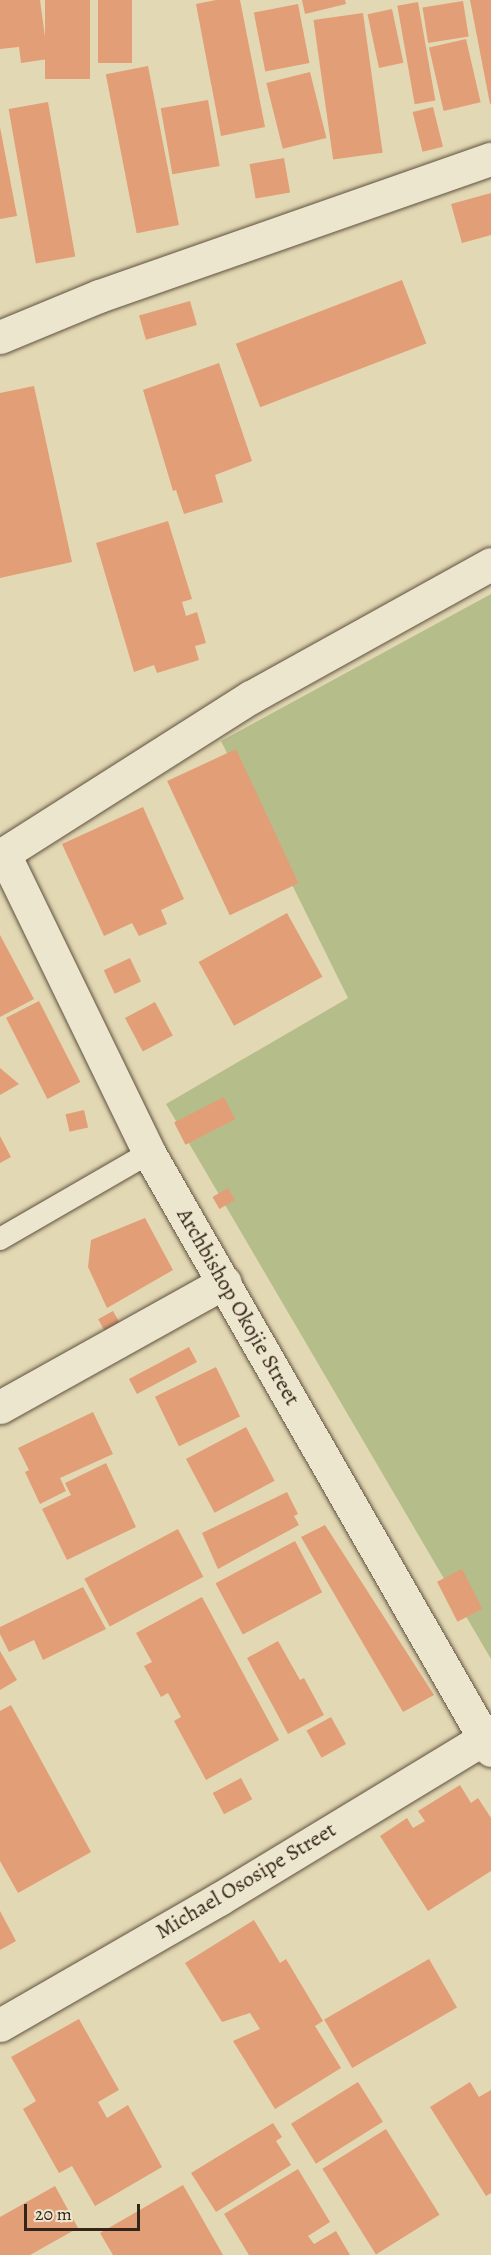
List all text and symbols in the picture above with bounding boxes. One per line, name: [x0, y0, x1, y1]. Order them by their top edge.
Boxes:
street label: Archbishop Okojie Street: [171, 1204, 305, 1410]
street label: Michael Ososipe Street: [151, 1817, 341, 1945]
scale bar: [27, 2192, 142, 2230]
text: 20 m: [35, 2202, 72, 2226]

